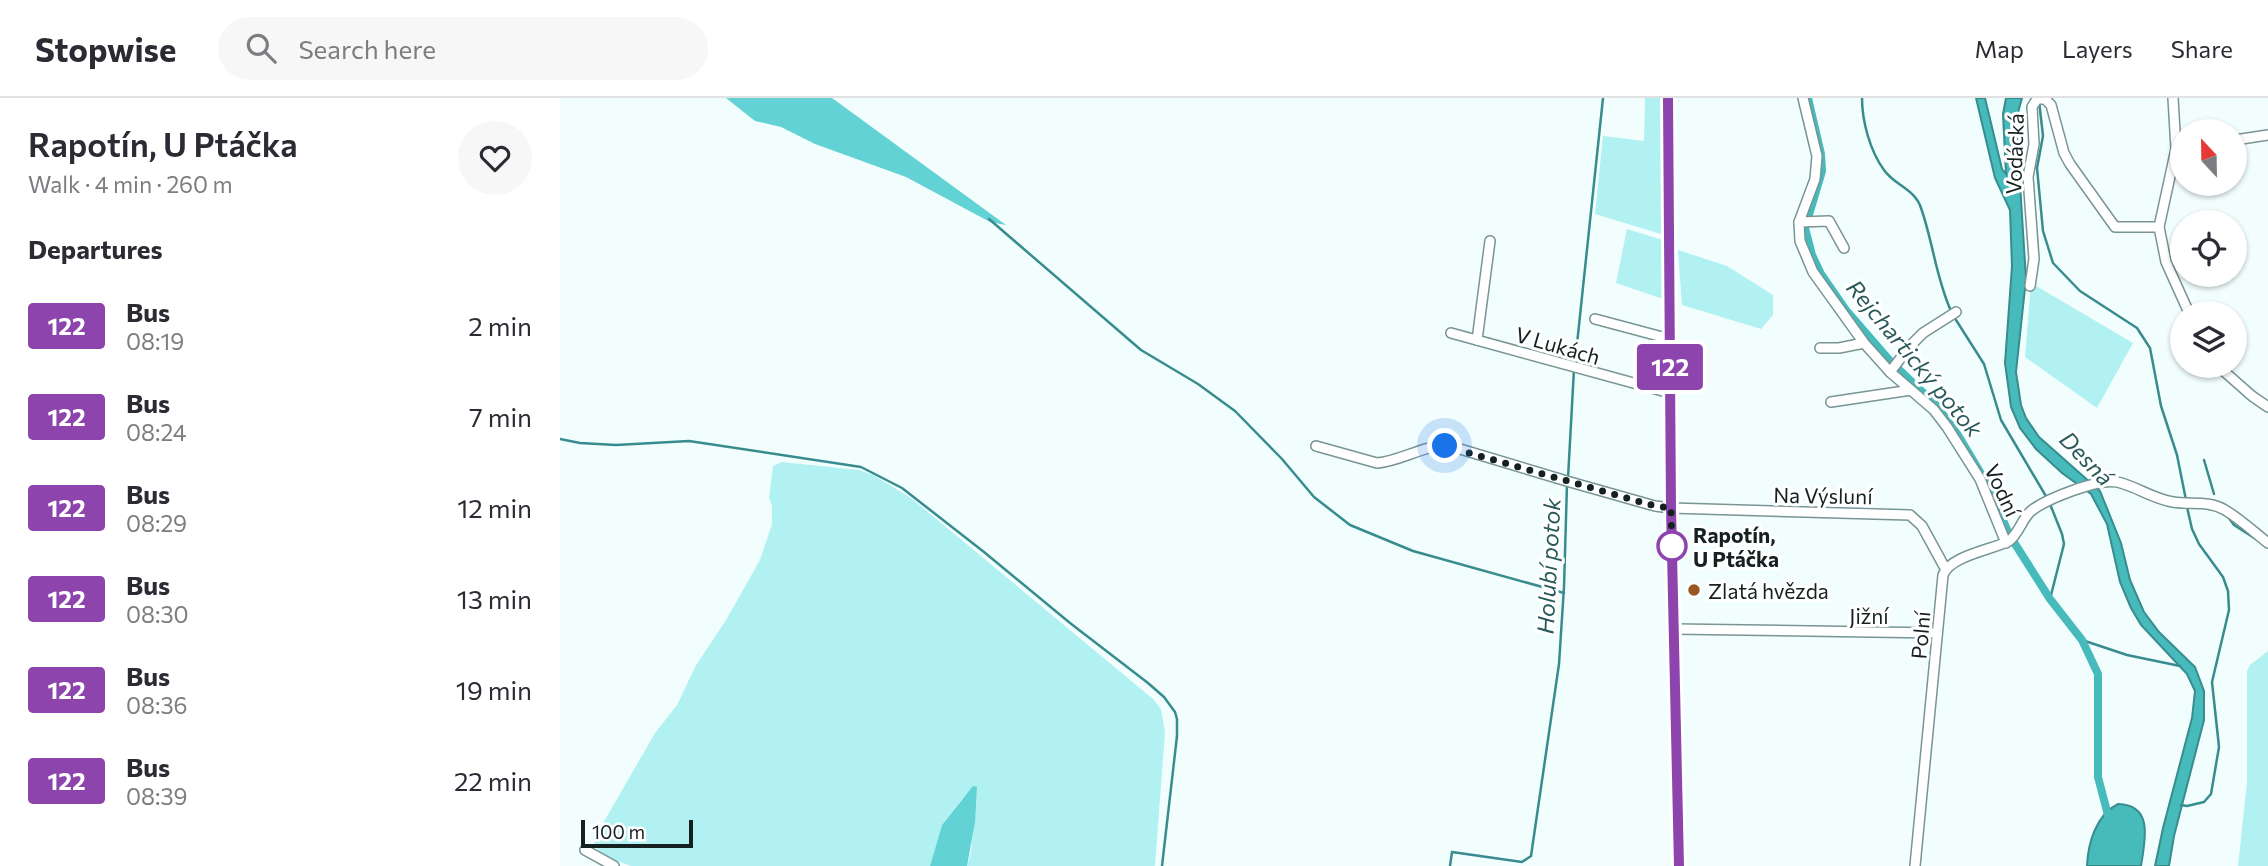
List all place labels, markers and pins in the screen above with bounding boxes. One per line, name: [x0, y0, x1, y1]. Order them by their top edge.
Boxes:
place label: Rapotín, U Ptáčka: [1693, 522, 1779, 571]
marker: Rapotín, U Ptáčka: [1657, 531, 1687, 561]
place label: Zlatá hvězda: [1708, 578, 1829, 603]
marker: Zlatá hvězda: [1686, 582, 1702, 598]

